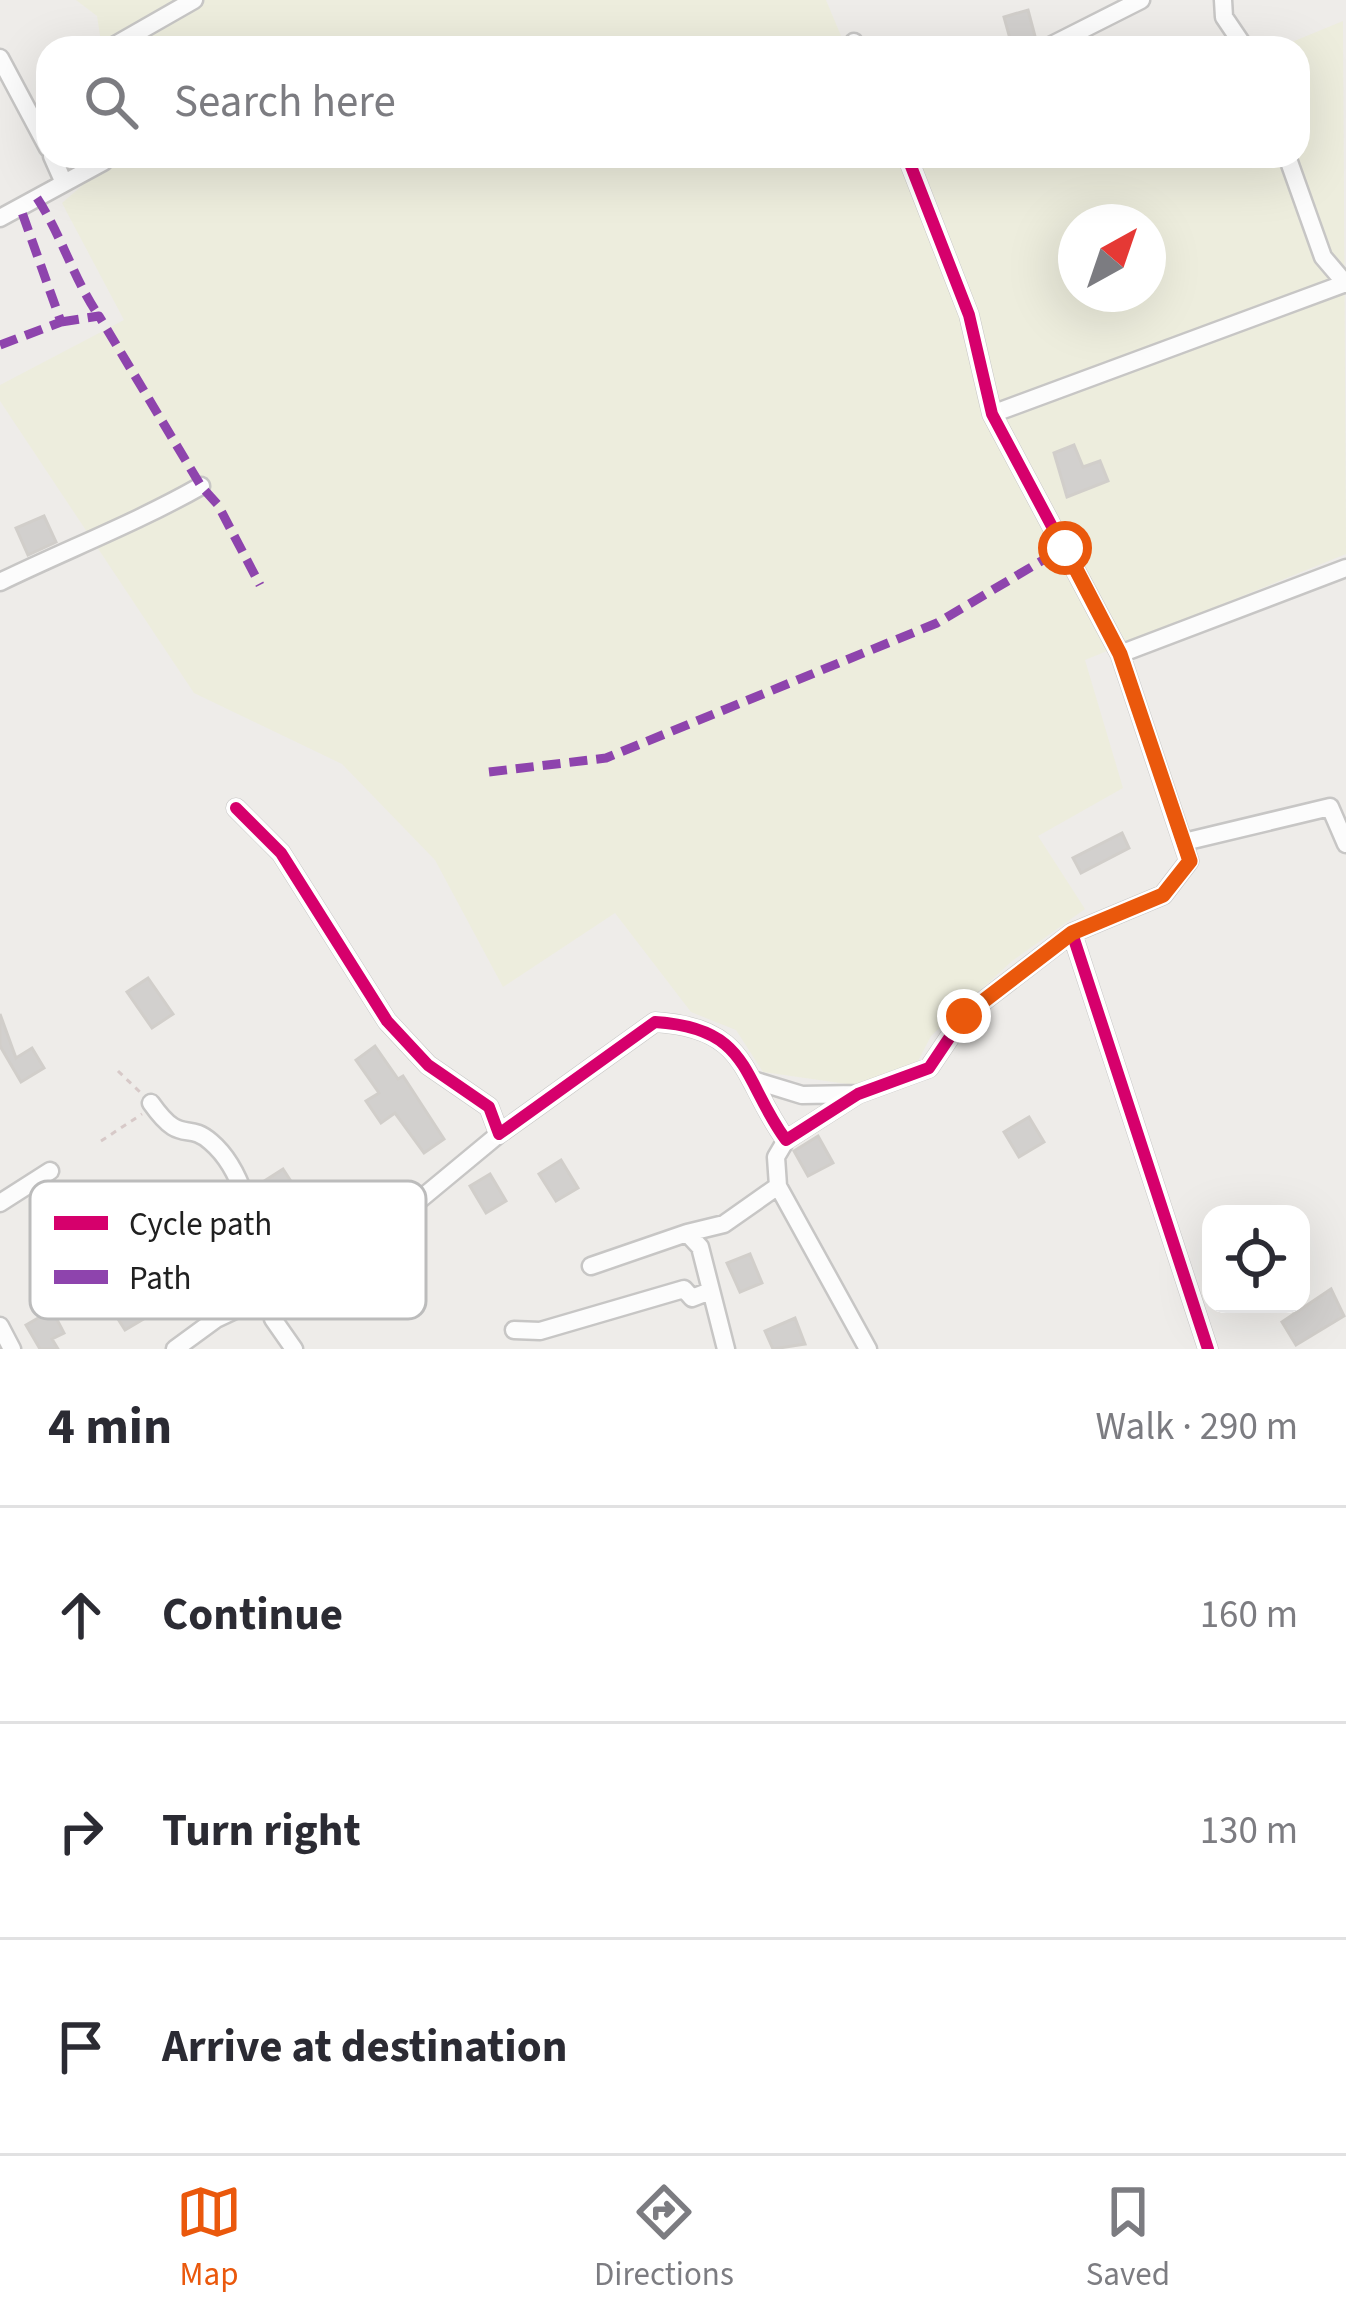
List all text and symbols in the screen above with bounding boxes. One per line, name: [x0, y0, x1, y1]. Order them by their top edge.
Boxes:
search box: [36, 36, 1310, 168]
icon: search: [78, 69, 144, 135]
text: Search here: [174, 70, 396, 134]
north arrow: [1058, 204, 1166, 312]
route start: [1038, 521, 1092, 575]
route end: [937, 989, 991, 1043]
legend: [30, 1181, 426, 1319]
text: Cycle path: [129, 1201, 272, 1248]
map controls: [1202, 1205, 1310, 1313]
button: locate: [1202, 1205, 1310, 1313]
text: Path: [129, 1255, 192, 1302]
text: 4 min: [48, 1391, 172, 1463]
text: Walk · 290 m: [1095, 1399, 1298, 1455]
icon: ahead: [48, 1582, 114, 1648]
text: Continue: [162, 1583, 343, 1647]
text: 160 m: [1200, 1587, 1298, 1643]
icon: right: [48, 1798, 114, 1864]
text: Turn right: [162, 1799, 361, 1863]
text: 130 m: [1200, 1803, 1298, 1859]
icon: arrive: [48, 2014, 114, 2080]
text: Arrive at destination: [162, 2015, 567, 2079]
tab: Map: [176, 2179, 242, 2298]
tab: Directions: [594, 2179, 734, 2298]
tab: Saved: [1086, 2179, 1170, 2298]

